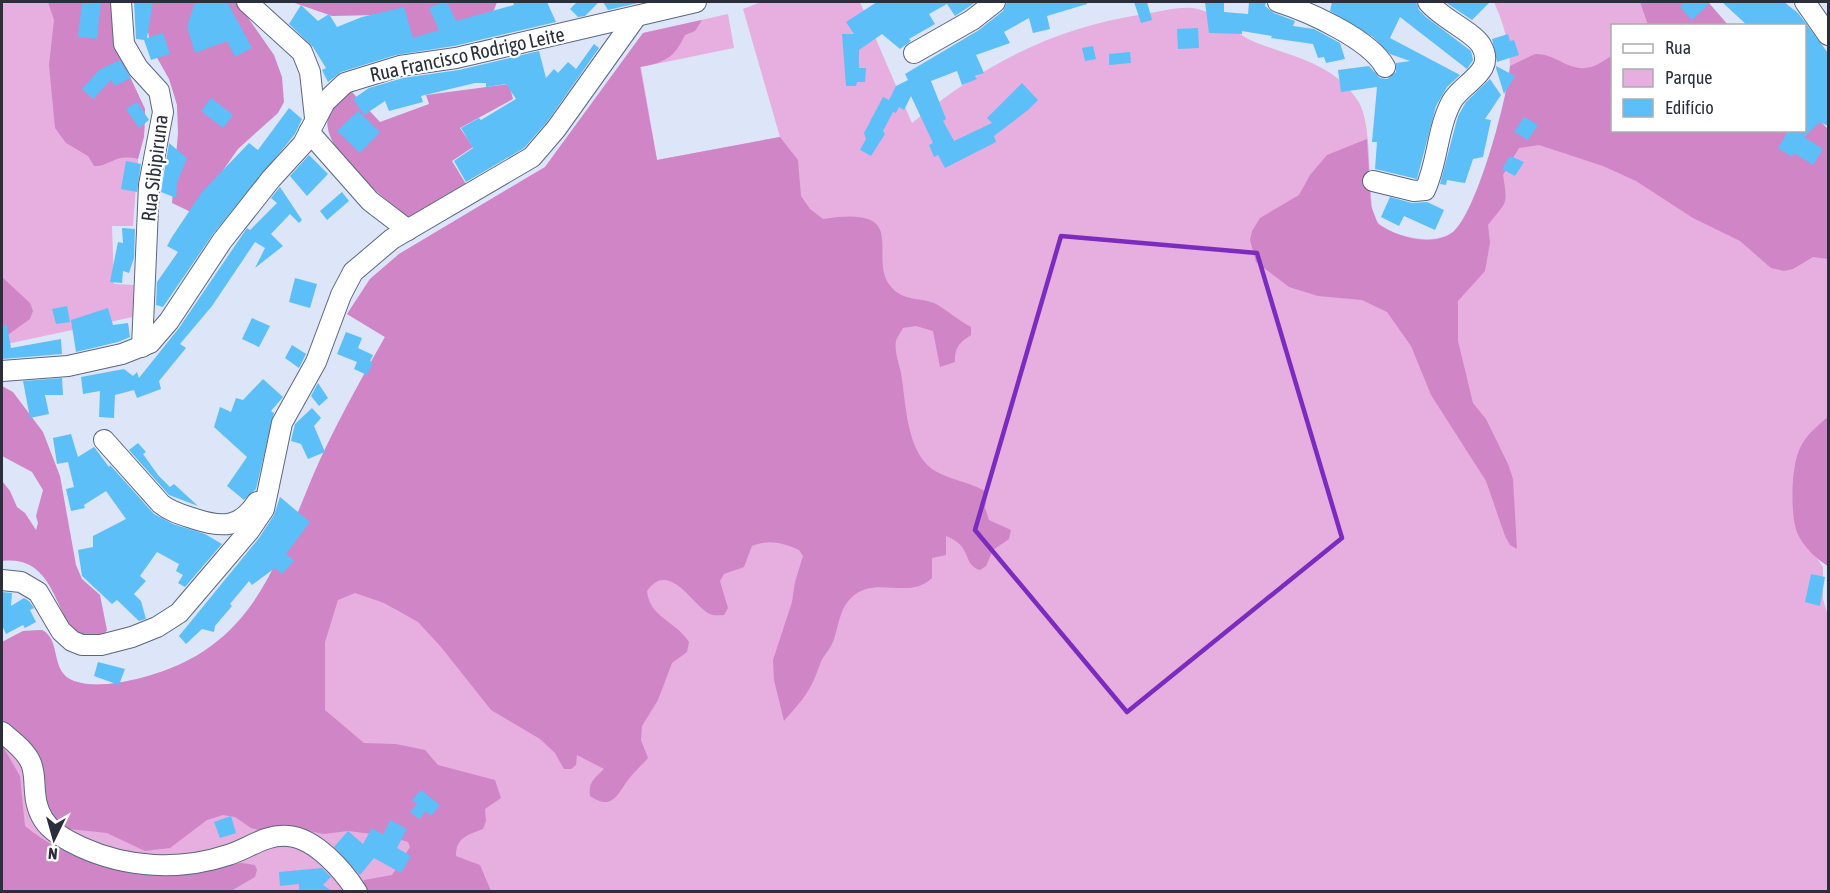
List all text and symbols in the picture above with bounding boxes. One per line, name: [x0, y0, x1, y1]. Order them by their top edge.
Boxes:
street label: Rua Francisco Rodrigo Leite: [368, 22, 566, 86]
legend: [1611, 24, 1806, 132]
text: Rua: [1665, 37, 1691, 58]
text: Parque: [1665, 67, 1713, 88]
text: Edifício: [1665, 97, 1714, 118]
street label: Rua Sibipiruna: [136, 113, 172, 223]
north arrow: [24, 809, 84, 869]
text: N: [47, 845, 58, 863]

